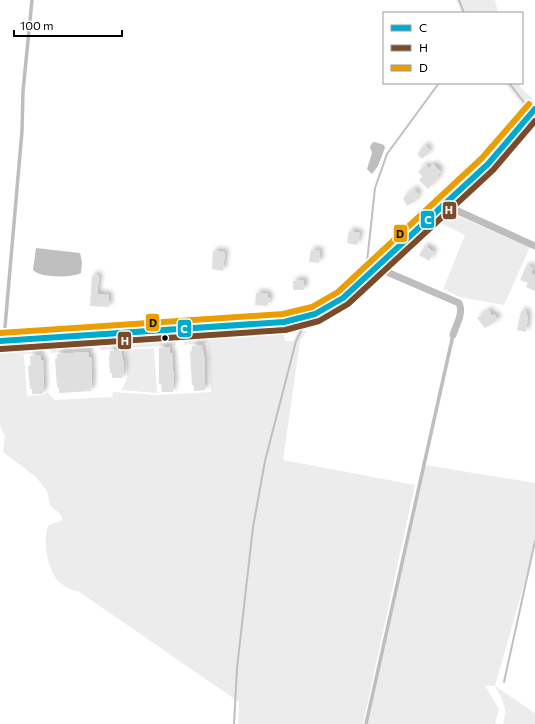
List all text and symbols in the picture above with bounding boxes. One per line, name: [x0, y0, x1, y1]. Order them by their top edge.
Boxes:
scale bar: [14, 12, 122, 38]
legend: [383, 12, 523, 84]
text: 100 m: [20, 18, 54, 32]
text: C: [419, 20, 427, 34]
text: H: [419, 40, 428, 54]
text: D: [419, 60, 428, 74]
line badge: H: [442, 201, 457, 220]
text: H: [445, 203, 453, 216]
line badge: C: [420, 210, 435, 229]
text: C: [424, 213, 432, 226]
line badge: D: [393, 224, 408, 243]
text: D: [396, 227, 404, 240]
line badge: D: [145, 313, 160, 332]
text: D: [149, 316, 157, 329]
line badge: C: [177, 319, 192, 338]
text: C: [180, 322, 188, 335]
line badge: H: [117, 331, 132, 350]
unlabelled marker: [160, 333, 170, 343]
text: H: [121, 334, 129, 347]

